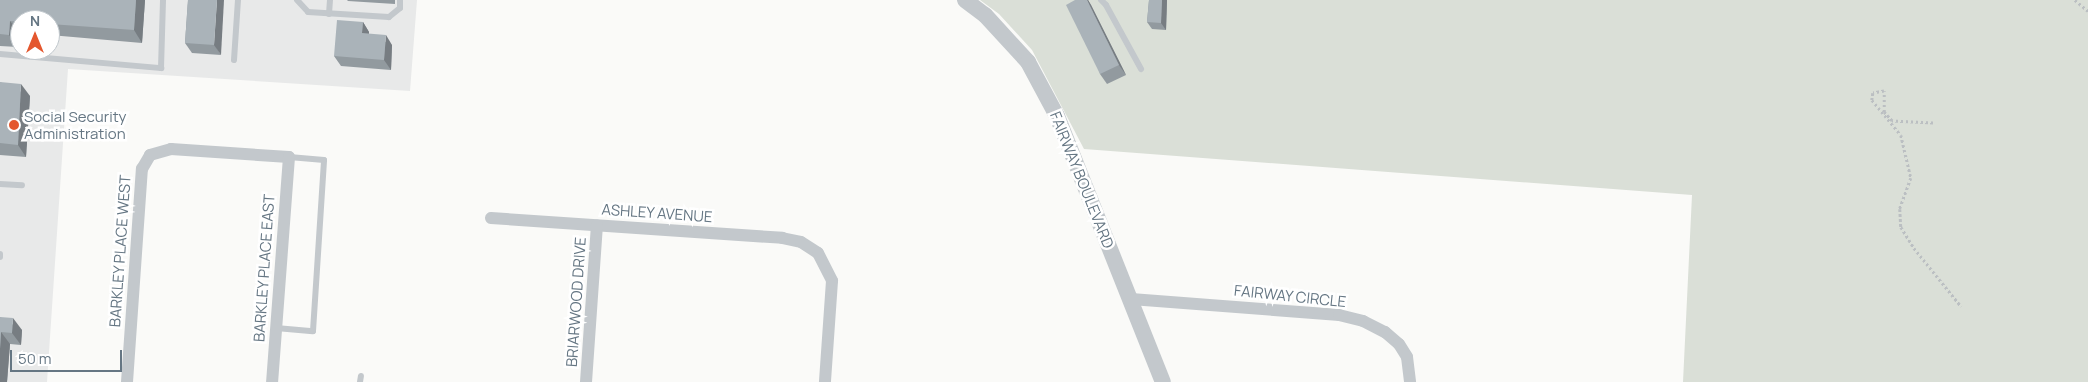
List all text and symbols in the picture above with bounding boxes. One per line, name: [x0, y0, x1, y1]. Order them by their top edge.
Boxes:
north arrow: [10, 10, 60, 60]
text: N: [30, 11, 40, 30]
place label: Social Security Administration: [24, 107, 126, 142]
street label: FAIRWAY BOULEVARD: [1046, 109, 1118, 251]
marker: Social Security Administration: [8, 119, 20, 131]
street label: BARKLEY PLACE WEST: [106, 174, 134, 328]
street label: BARKLEY PLACE EAST: [250, 193, 278, 343]
street label: ASHLEY AVENUE: [601, 200, 713, 226]
street label: BRIARWOOD DRIVE: [562, 236, 590, 368]
street label: FAIRWAY CIRCLE: [1233, 281, 1347, 311]
scale bar: [12, 340, 125, 372]
text: 50 m: [18, 348, 52, 369]

